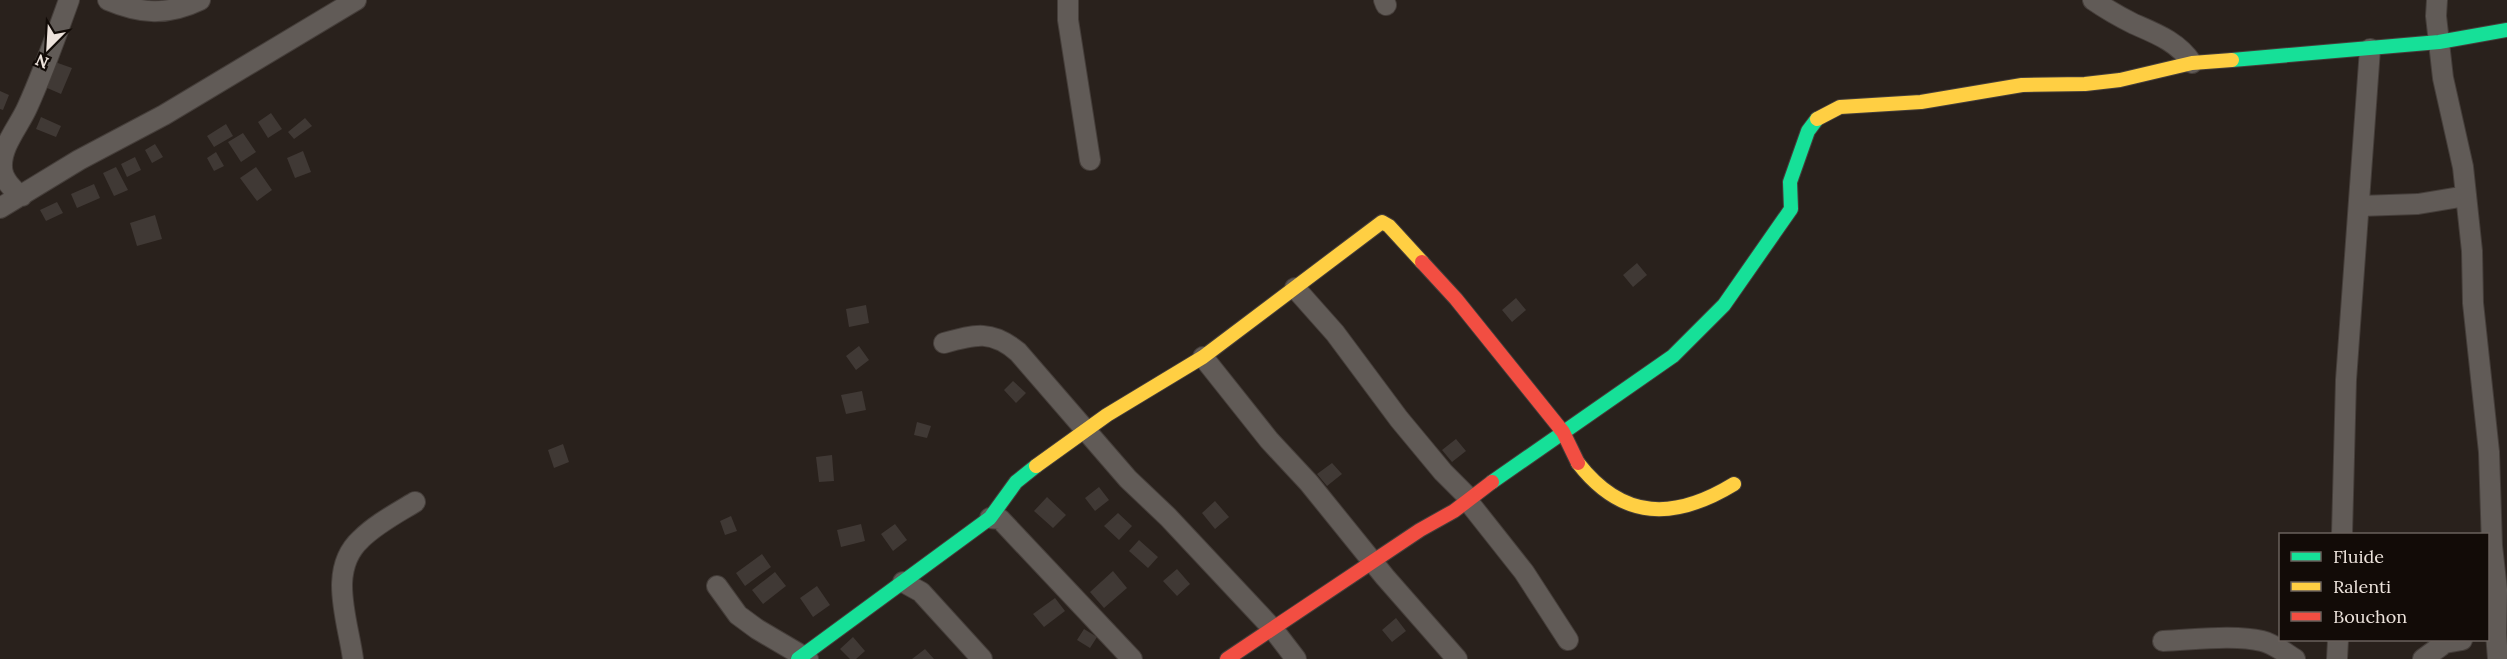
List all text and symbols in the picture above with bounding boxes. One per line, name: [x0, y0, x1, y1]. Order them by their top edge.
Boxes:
north arrow: [18, 18, 78, 78]
text: N: [32, 50, 52, 73]
legend: [2279, 533, 2489, 641]
text: Fluide: [2333, 545, 2384, 568]
text: Ralenti: [2333, 575, 2391, 598]
text: Bouchon: [2333, 605, 2407, 628]

